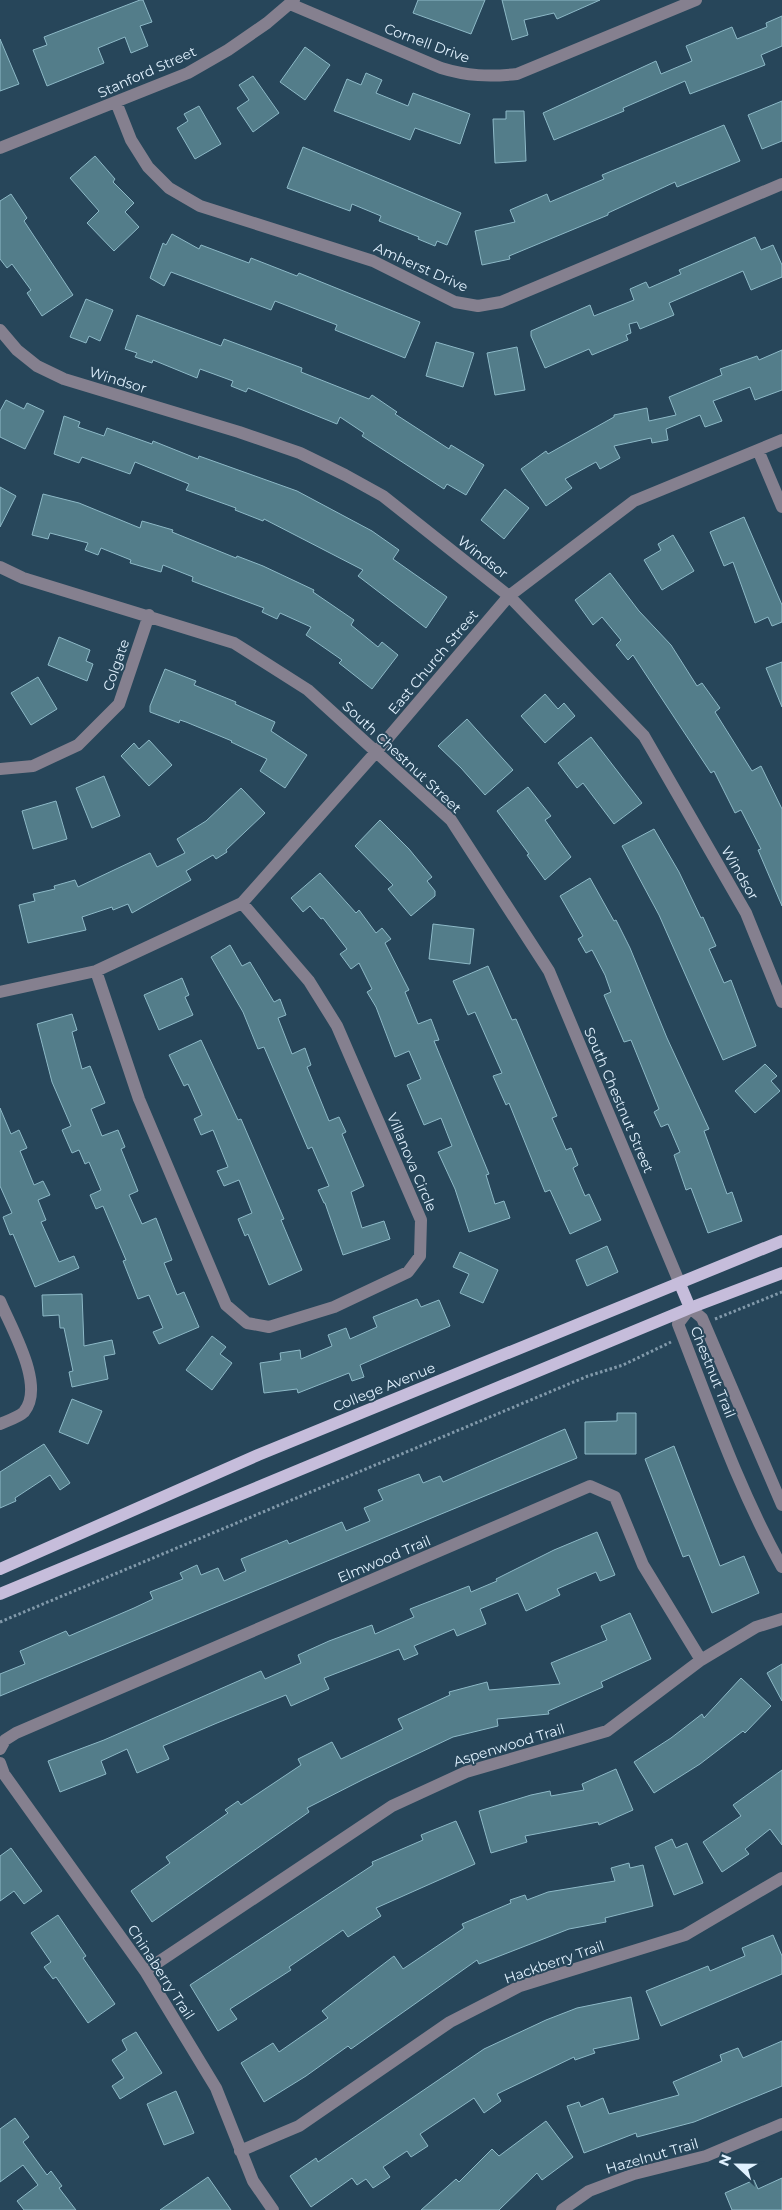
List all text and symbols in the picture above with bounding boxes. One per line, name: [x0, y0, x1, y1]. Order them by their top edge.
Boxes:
street label: Cornell Drive: [382, 19, 472, 67]
street label: Stanford Street: [95, 42, 199, 102]
street label: Amherst Drive: [371, 238, 471, 296]
street label: Windsor: [87, 363, 149, 397]
street label: Windsor: [454, 532, 512, 583]
street label: East Church Street: [384, 606, 482, 718]
street label: Colgate: [99, 637, 133, 693]
street label: South Chestnut Street: [339, 697, 466, 817]
street label: Windsor: [717, 843, 763, 903]
street label: South Chestnut Street: [580, 1024, 658, 1176]
street label: Villanova Circle: [383, 1110, 441, 1214]
street label: Chestnut Trail: [686, 1324, 740, 1420]
street label: College Avenue: [330, 1358, 438, 1416]
street label: Elmwood Trail: [335, 1531, 433, 1587]
street label: Aspenwood Trail: [451, 1719, 567, 1771]
street label: Chinaberry Trail: [124, 1921, 198, 2023]
street label: Hackberry Trail: [502, 1936, 606, 1988]
street label: Hazelnut Trail: [603, 2134, 701, 2178]
north arrow: [712, 2140, 762, 2190]
text: N: [714, 2152, 735, 2169]

